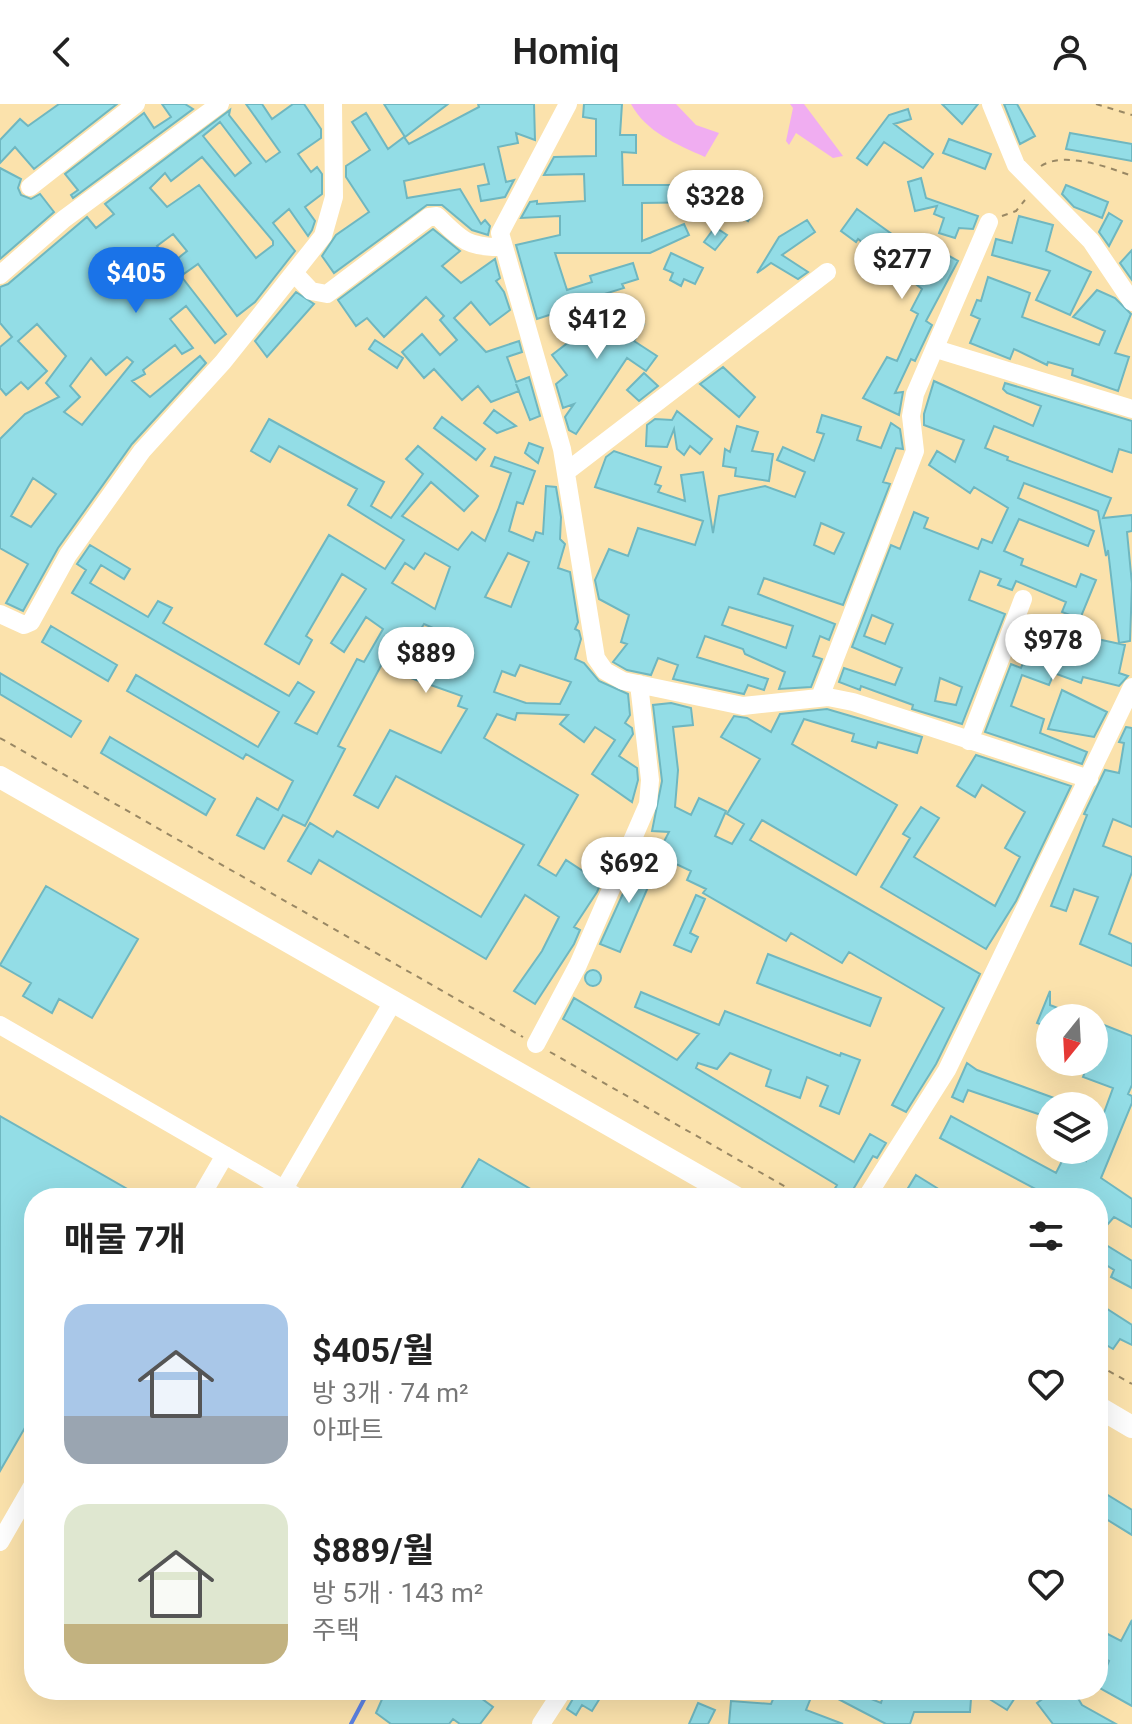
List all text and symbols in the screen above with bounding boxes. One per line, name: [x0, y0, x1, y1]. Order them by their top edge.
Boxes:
icon: back: [40, 30, 84, 74]
icon: person: [1048, 30, 1092, 74]
text: Homiq: [513, 31, 619, 73]
pin: $328: [668, 170, 762, 238]
text: $328: [685, 181, 745, 211]
pin: $277: [855, 233, 949, 301]
text: $277: [872, 244, 932, 274]
pin: $405: [89, 247, 183, 315]
text: $405: [106, 258, 166, 288]
pin: $412: [550, 293, 644, 361]
text: $412: [567, 304, 627, 334]
pin: $978: [1006, 614, 1100, 682]
text: $978: [1023, 625, 1083, 655]
pin: $889: [379, 627, 473, 695]
text: $889: [396, 638, 456, 668]
pin: $692: [582, 837, 676, 905]
text: $692: [599, 848, 659, 878]
north arrow: [1036, 1004, 1108, 1076]
map controls: [1036, 1004, 1108, 1164]
button: layers: [1036, 1092, 1108, 1164]
icon: filters: [1024, 1214, 1068, 1258]
text: 매물 7개: [64, 1219, 186, 1259]
text: $405/월: [312, 1330, 434, 1370]
icon: home: [128, 1336, 224, 1432]
icon: heart: [1024, 1362, 1068, 1406]
text: 방 3개 · 74 m²: [312, 1378, 469, 1408]
text: 아파트: [312, 1415, 384, 1445]
text: $889/월: [312, 1530, 434, 1570]
icon: home: [128, 1536, 224, 1632]
icon: heart: [1024, 1562, 1068, 1606]
text: 방 5개 · 143 m²: [312, 1578, 483, 1608]
text: 주택: [312, 1615, 360, 1645]

